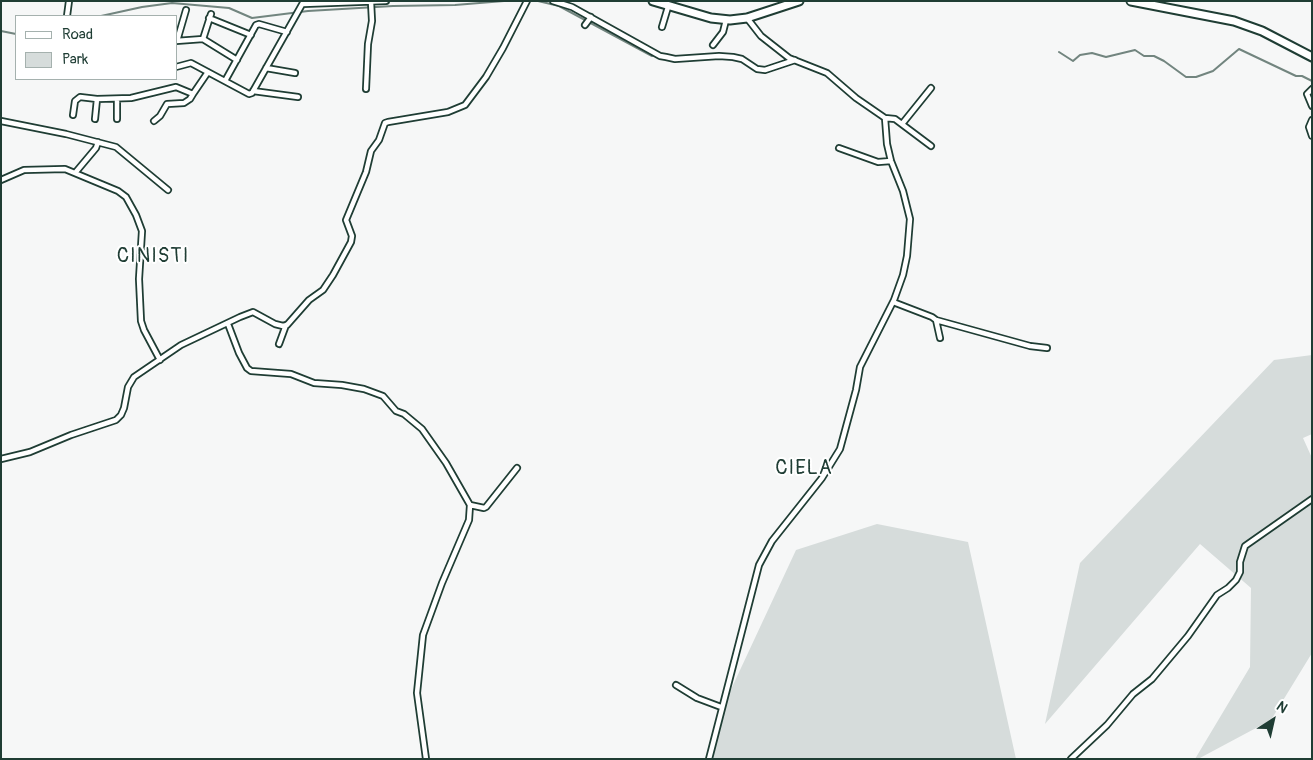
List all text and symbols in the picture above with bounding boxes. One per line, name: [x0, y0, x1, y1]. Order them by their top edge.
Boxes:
legend: [15, 15, 178, 80]
text: Road: [62, 25, 93, 44]
text: Park: [62, 50, 88, 69]
district label: CINISTI: [116, 245, 190, 269]
district label: CIELA: [775, 457, 833, 481]
north arrow: [1248, 695, 1298, 745]
text: N: [1273, 698, 1291, 717]

